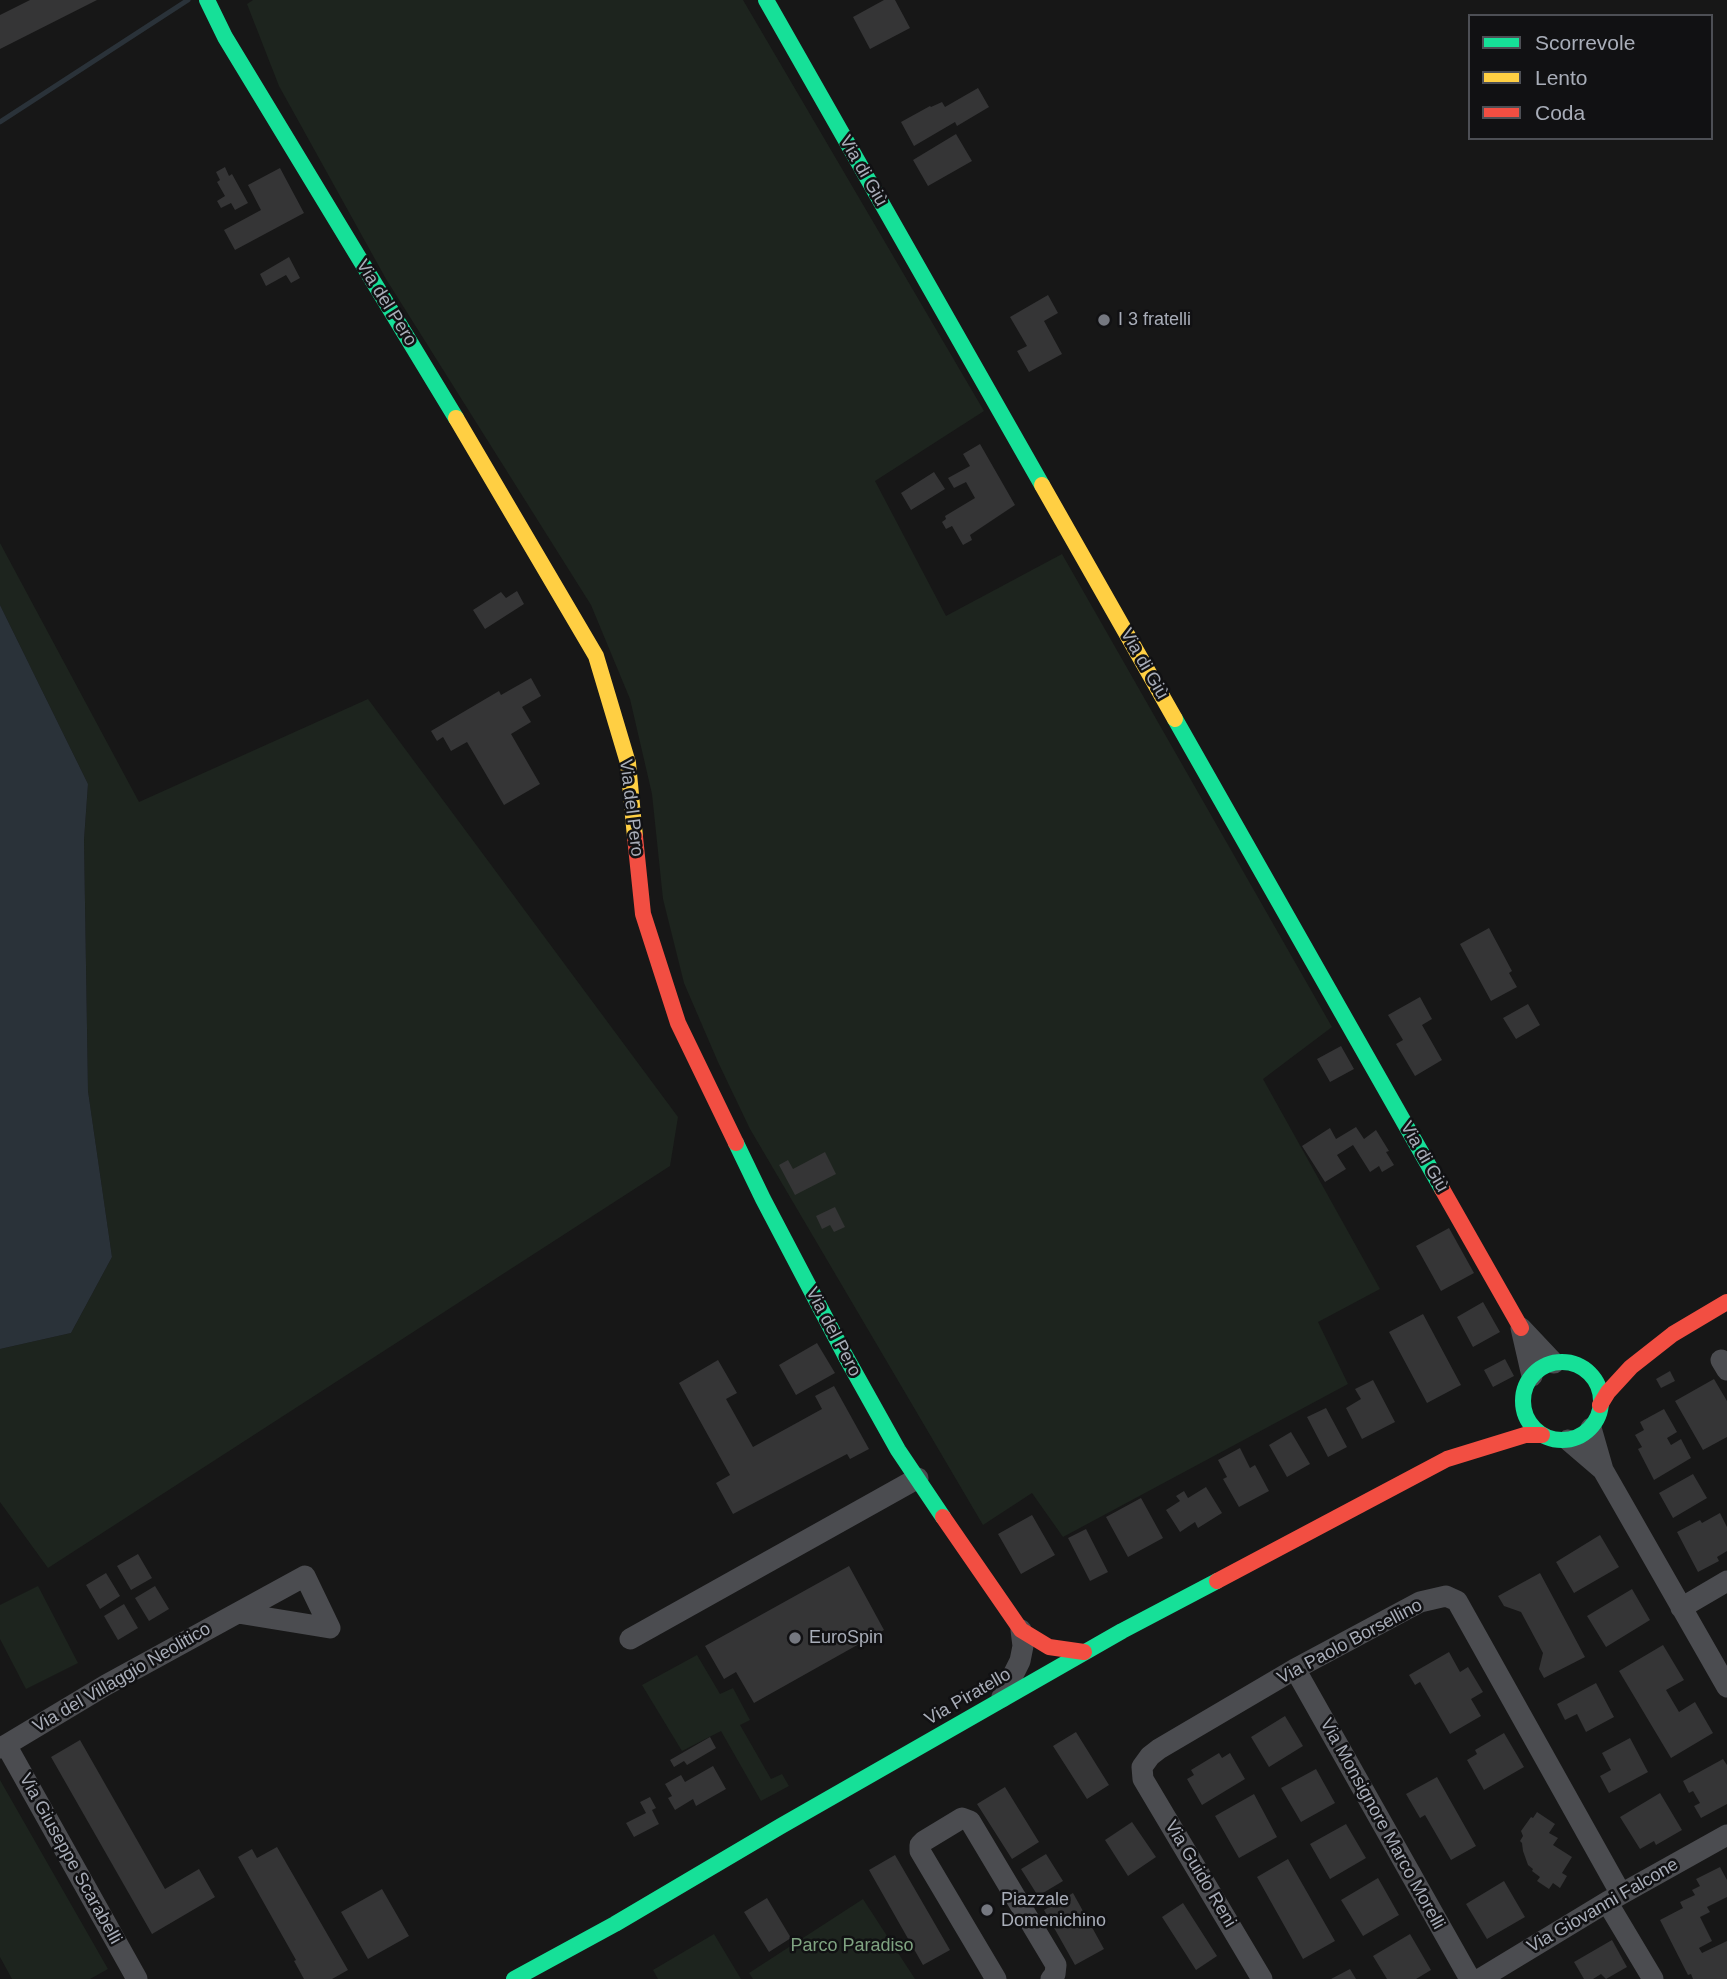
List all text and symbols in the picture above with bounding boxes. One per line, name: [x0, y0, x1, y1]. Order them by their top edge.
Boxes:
legend: [1468, 14, 1713, 140]
text: Scorrevole: [1535, 31, 1635, 54]
text: Lento: [1535, 66, 1588, 89]
text: Coda: [1535, 101, 1585, 124]
street label: Via di Giù: [834, 132, 892, 210]
street label: Via del Pero: [351, 256, 421, 350]
place label: I 3 fratelli: [1118, 309, 1191, 331]
marker: I 3 fratelli: [1096, 312, 1112, 328]
street label: Via di Giù: [1115, 625, 1173, 703]
street label: Via del Pero: [614, 758, 648, 858]
street label: Via di Giù: [1395, 1118, 1453, 1196]
street label: Via del Pero: [801, 1284, 865, 1380]
street label: Via Paolo Borsellino: [1274, 1595, 1426, 1689]
street label: Via del Villaggio Neolitico: [29, 1618, 215, 1738]
place label: EuroSpin: [809, 1627, 883, 1649]
marker: EuroSpin: [787, 1630, 803, 1646]
street label: Via Piratello: [921, 1664, 1015, 1730]
street label: Via Monsignore Marco Morelli: [1315, 1715, 1449, 1933]
street label: Via Giuseppe Scarabelli: [14, 1770, 126, 1948]
street label: Via Guido Reni: [1160, 1817, 1240, 1931]
street label: Via Giovanni Falcone: [1524, 1854, 1682, 1958]
place label: Piazzale Domenichino: [1001, 1889, 1106, 1932]
marker: Piazzale Domenichino: [979, 1902, 995, 1918]
park label: Parco Paradiso: [790, 1935, 914, 1957]

